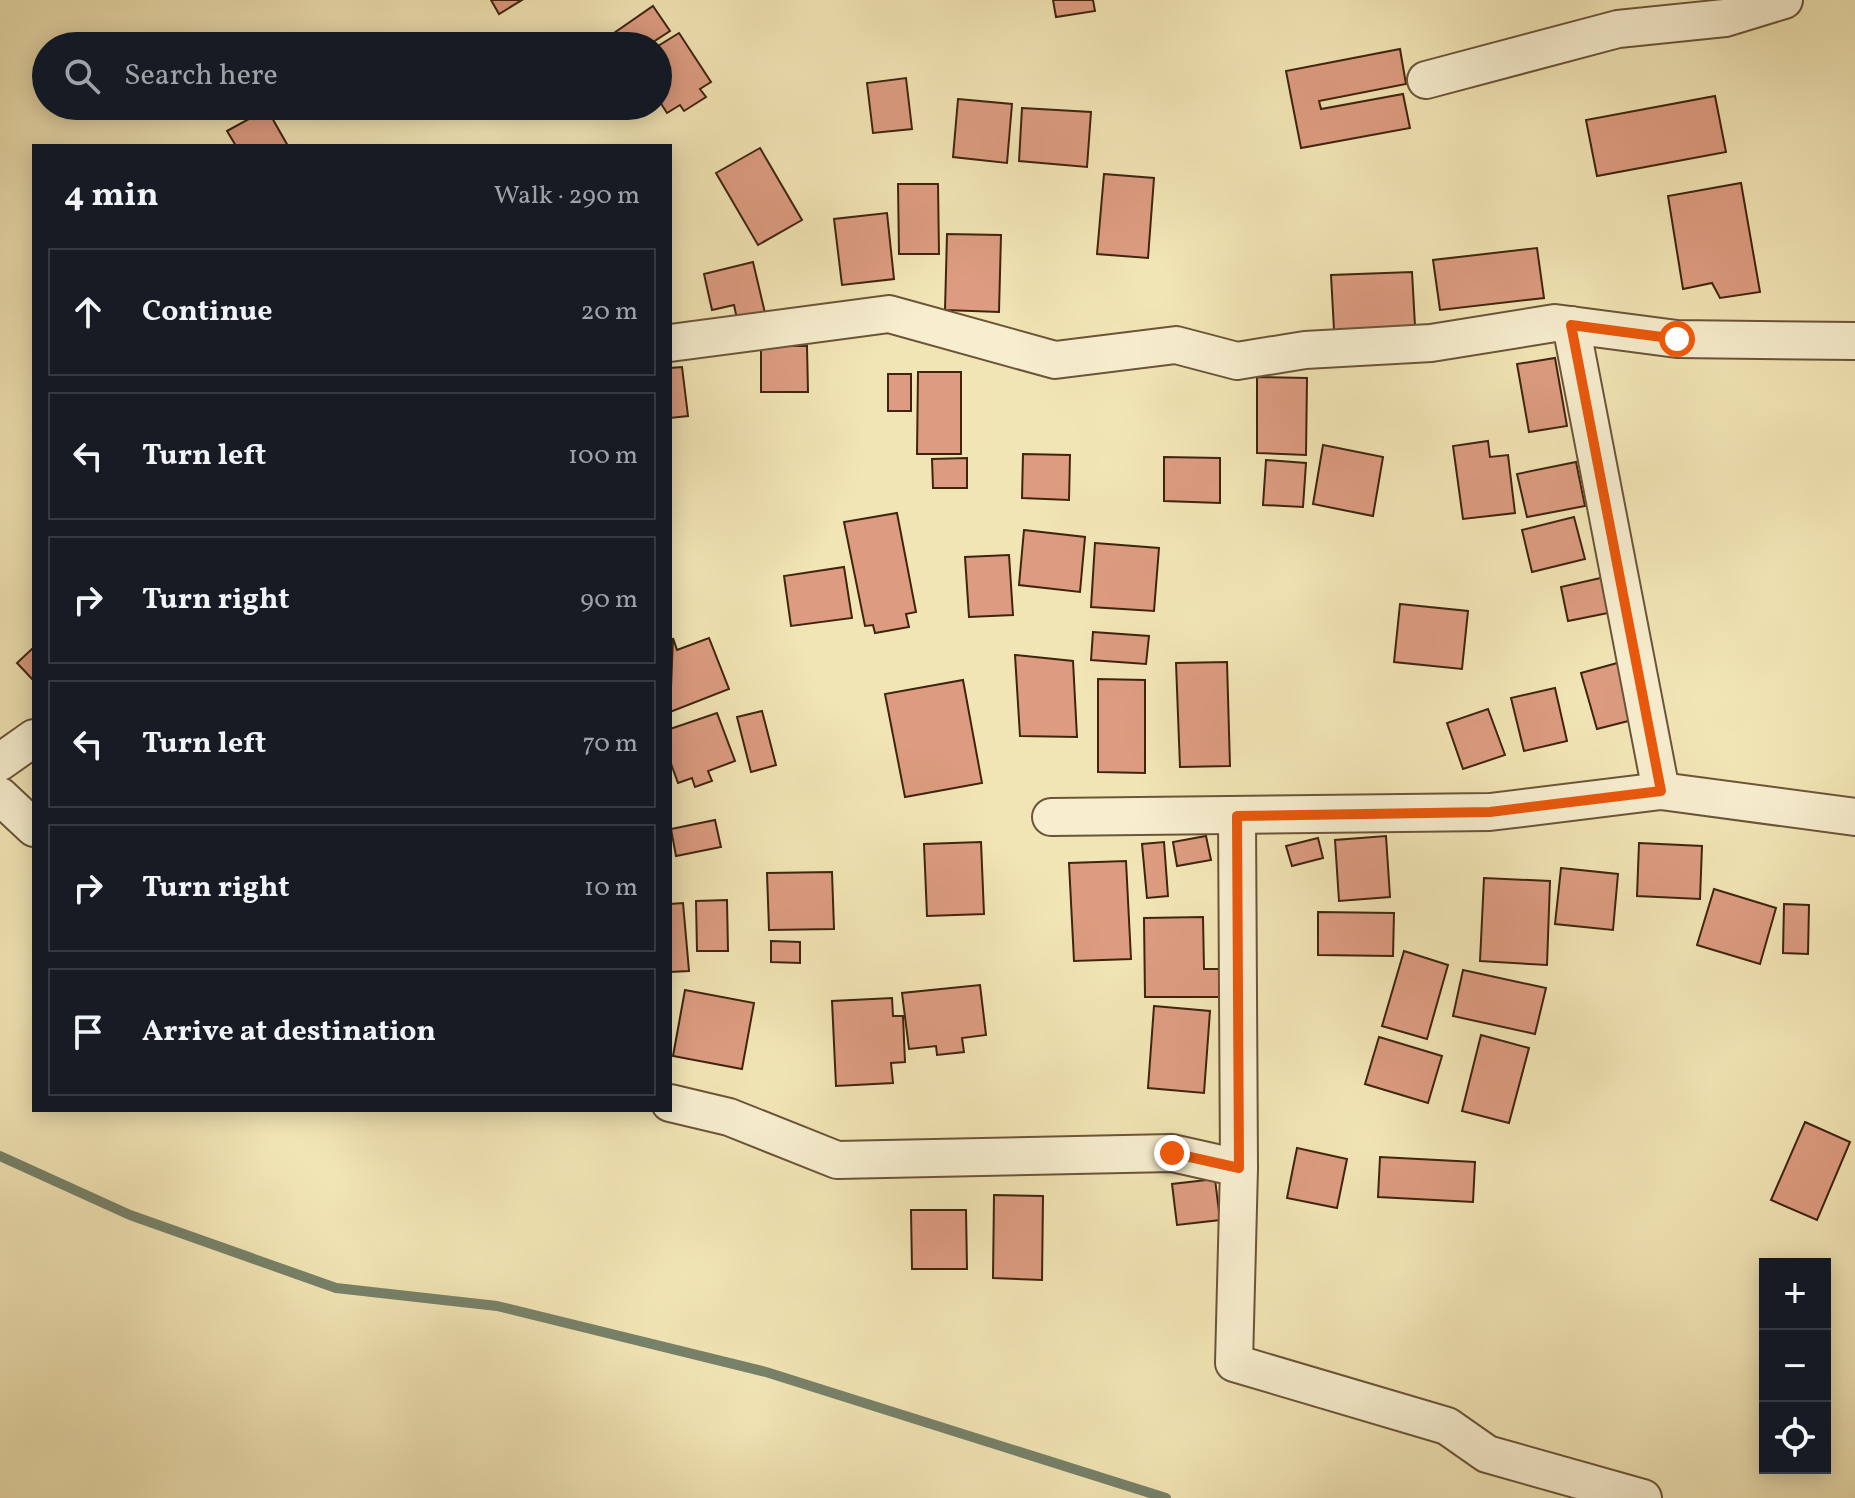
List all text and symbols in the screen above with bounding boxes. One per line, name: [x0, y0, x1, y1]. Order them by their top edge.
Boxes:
search box: [32, 32, 672, 120]
icon: search: [60, 54, 104, 98]
text: Search here: [124, 55, 278, 97]
text: 4 min: [64, 173, 159, 220]
text: Walk · 290 m: [494, 178, 640, 214]
icon: ahead: [66, 290, 110, 334]
text: Continue: [142, 291, 273, 333]
text: 20 m: [580, 294, 638, 330]
route start: [1659, 321, 1695, 357]
icon: left: [66, 434, 110, 478]
text: Turn left: [142, 435, 266, 477]
text: 100 m: [568, 438, 638, 474]
icon: right: [66, 578, 110, 622]
text: Turn right: [142, 579, 290, 621]
text: 90 m: [580, 582, 638, 618]
icon: left: [66, 722, 110, 766]
text: Turn left: [142, 723, 266, 765]
text: 70 m: [583, 726, 638, 762]
icon: right: [66, 866, 110, 910]
text: Turn right: [142, 867, 290, 909]
text: 10 m: [584, 870, 638, 906]
icon: arrive: [66, 1010, 110, 1054]
text: Arrive at destination: [142, 1011, 436, 1053]
route end: [1154, 1135, 1190, 1171]
map controls: [1759, 1258, 1831, 1474]
button: +: [1759, 1258, 1831, 1330]
button: −: [1759, 1330, 1831, 1402]
button: locate: [1759, 1402, 1831, 1474]

